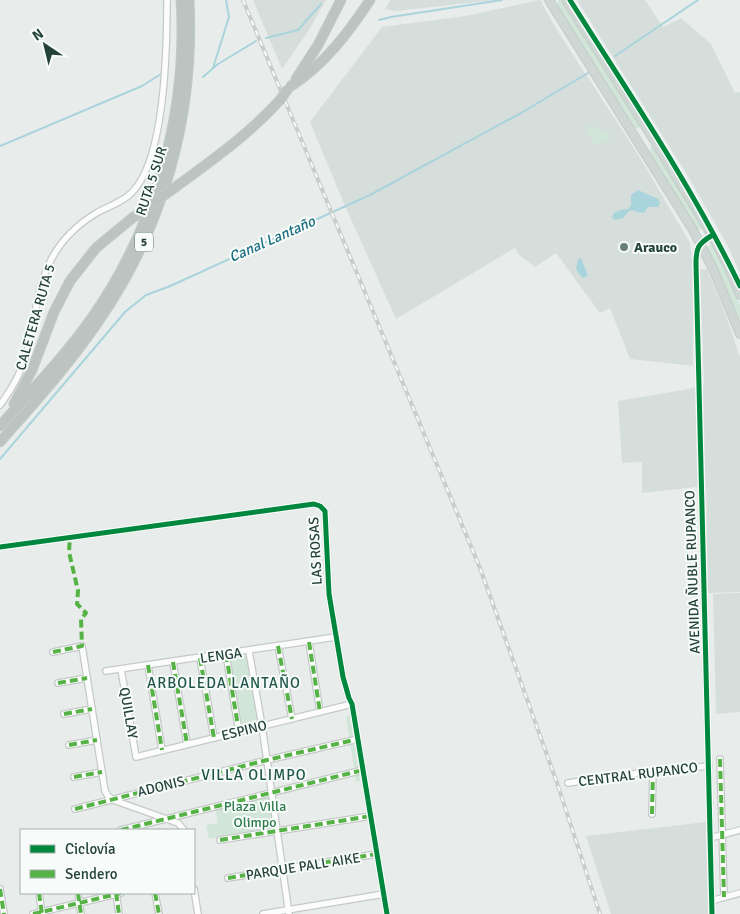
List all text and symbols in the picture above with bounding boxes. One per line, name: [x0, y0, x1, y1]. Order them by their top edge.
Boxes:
north arrow: [20, 20, 70, 70]
text: N: [29, 25, 47, 45]
street label: RUTA 5 SUR: [132, 145, 171, 218]
water label: Canal Lantaño: [226, 212, 319, 266]
road number: 5: [135, 232, 153, 252]
place label: Arauco: [634, 239, 677, 256]
marker: Arauco: [618, 241, 630, 253]
street label: CALETERA RUTA 5: [12, 262, 59, 372]
street label: AVENIDA ÑUBLE RUPANCO: [681, 490, 704, 654]
street label: LAS ROSAS: [305, 516, 326, 585]
street label: LENGA: [199, 644, 244, 667]
district label: ARBOLEDA LANTAÑO: [147, 673, 301, 692]
street label: QUILLAY: [116, 686, 141, 740]
street label: ESPINO: [220, 717, 269, 744]
street label: CENTRAL RUPANCO: [577, 759, 699, 790]
district label: VILLA OLIMPO: [201, 766, 307, 784]
street label: ADONIS: [136, 772, 187, 801]
park label: Plaza Villa Olimpo: [224, 798, 286, 831]
legend: [20, 829, 195, 894]
text: Ciclovía: [65, 840, 116, 858]
street label: PARQUE PALL AIKE: [245, 849, 361, 884]
text: Sendero: [65, 865, 118, 883]

